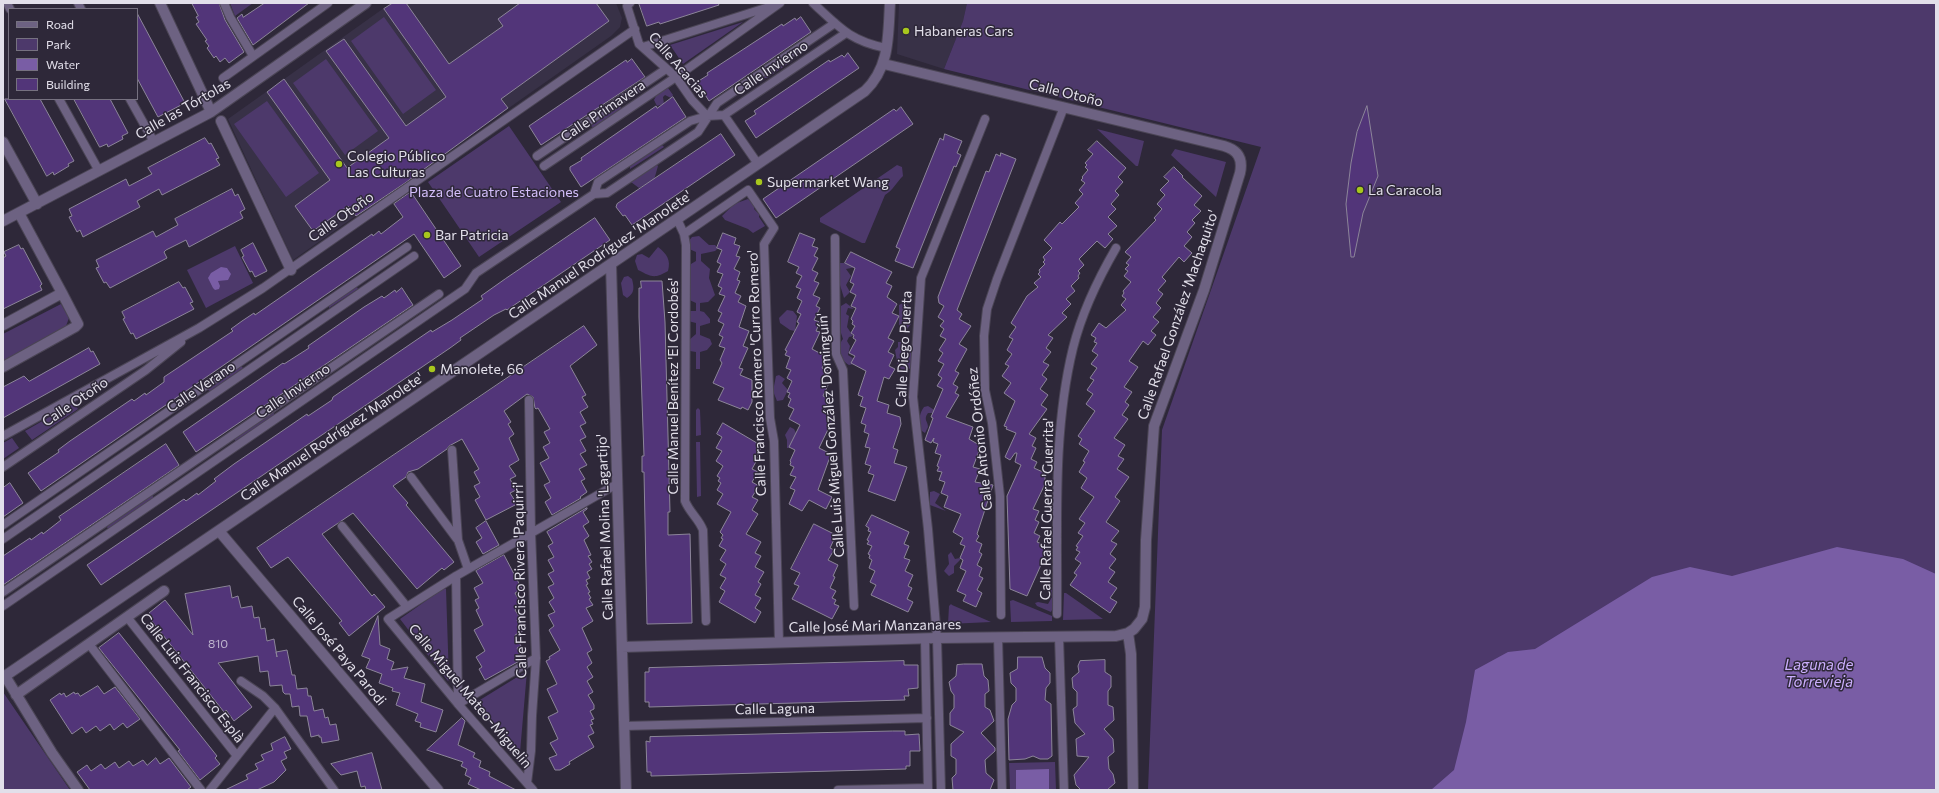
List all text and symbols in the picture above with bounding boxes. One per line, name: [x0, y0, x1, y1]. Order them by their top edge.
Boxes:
legend: [8, 8, 138, 100]
text: Road: [46, 17, 74, 31]
place label: Habaneras Cars: [914, 23, 1013, 39]
marker: Habaneras Cars: [901, 26, 911, 36]
street label: Calle Acacias: [645, 29, 711, 101]
text: Park: [46, 37, 71, 51]
street label: Calle Invierno: [731, 37, 811, 99]
text: Water: [46, 57, 80, 71]
street label: Calle las Tórtolas: [132, 75, 234, 143]
street label: Calle Primavera: [557, 76, 649, 146]
street label: Calle Otoño: [1027, 76, 1105, 110]
text: Building: [46, 77, 90, 91]
place label: Colegio Público Las Culturas: [347, 148, 445, 180]
marker: Colegio Público Las Culturas: [334, 159, 344, 169]
place label: Supermarket Wang: [767, 174, 889, 190]
marker: Supermarket Wang: [754, 177, 764, 187]
place label: La Caracola: [1368, 182, 1442, 198]
park label: Plaza de Cuatro Estaciones: [409, 184, 579, 200]
marker: La Caracola: [1355, 185, 1365, 195]
street label: Calle Manuel Rodríguez 'Manolete': [505, 187, 695, 323]
street label: Calle Otoño: [305, 188, 377, 246]
street label: Calle Rafael González 'Machaquito': [1134, 208, 1222, 422]
place label: Bar Patricia: [435, 227, 509, 243]
marker: Bar Patricia: [422, 230, 432, 240]
street label: Calle Francisco Romero 'Curro Romero': [744, 250, 770, 496]
street label: Calle Manuel Benítez 'El Cordobés': [665, 278, 681, 494]
street label: Calle Diego Puerta: [893, 290, 915, 408]
street label: Calle Luis Miguel González 'Dominguín': [814, 312, 848, 558]
street label: Calle Verano: [163, 358, 239, 416]
street label: Calle Invierno: [253, 360, 333, 422]
place label: Manolete, 66: [440, 361, 524, 377]
marker: Manolete, 66: [427, 364, 437, 374]
street label: Calle Antonio Ordóñez: [964, 366, 996, 512]
street label: Calle Manuel Rodríguez 'Manolete': [237, 369, 427, 505]
street label: Calle Otoño: [39, 374, 111, 430]
street label: Calle Rafael Guerra 'Guerrita': [1037, 418, 1057, 600]
street label: Calle Rafael Molina 'Lagartijo': [593, 433, 617, 621]
street label: Calle Francisco Rivera 'Paquirri': [510, 482, 530, 678]
street label: Calle José Paya Parodi: [288, 593, 390, 709]
street label: Calle Luis Francisco Esplà: [136, 610, 248, 746]
street label: Calle José Mari Manzanares: [789, 616, 961, 636]
street label: Calle Miguel Mateo-Miguelin: [405, 621, 535, 771]
house number: 810: [208, 637, 228, 651]
water label: Laguna de Torrevieja: [1785, 656, 1853, 691]
street label: Calle Laguna: [735, 700, 815, 718]

